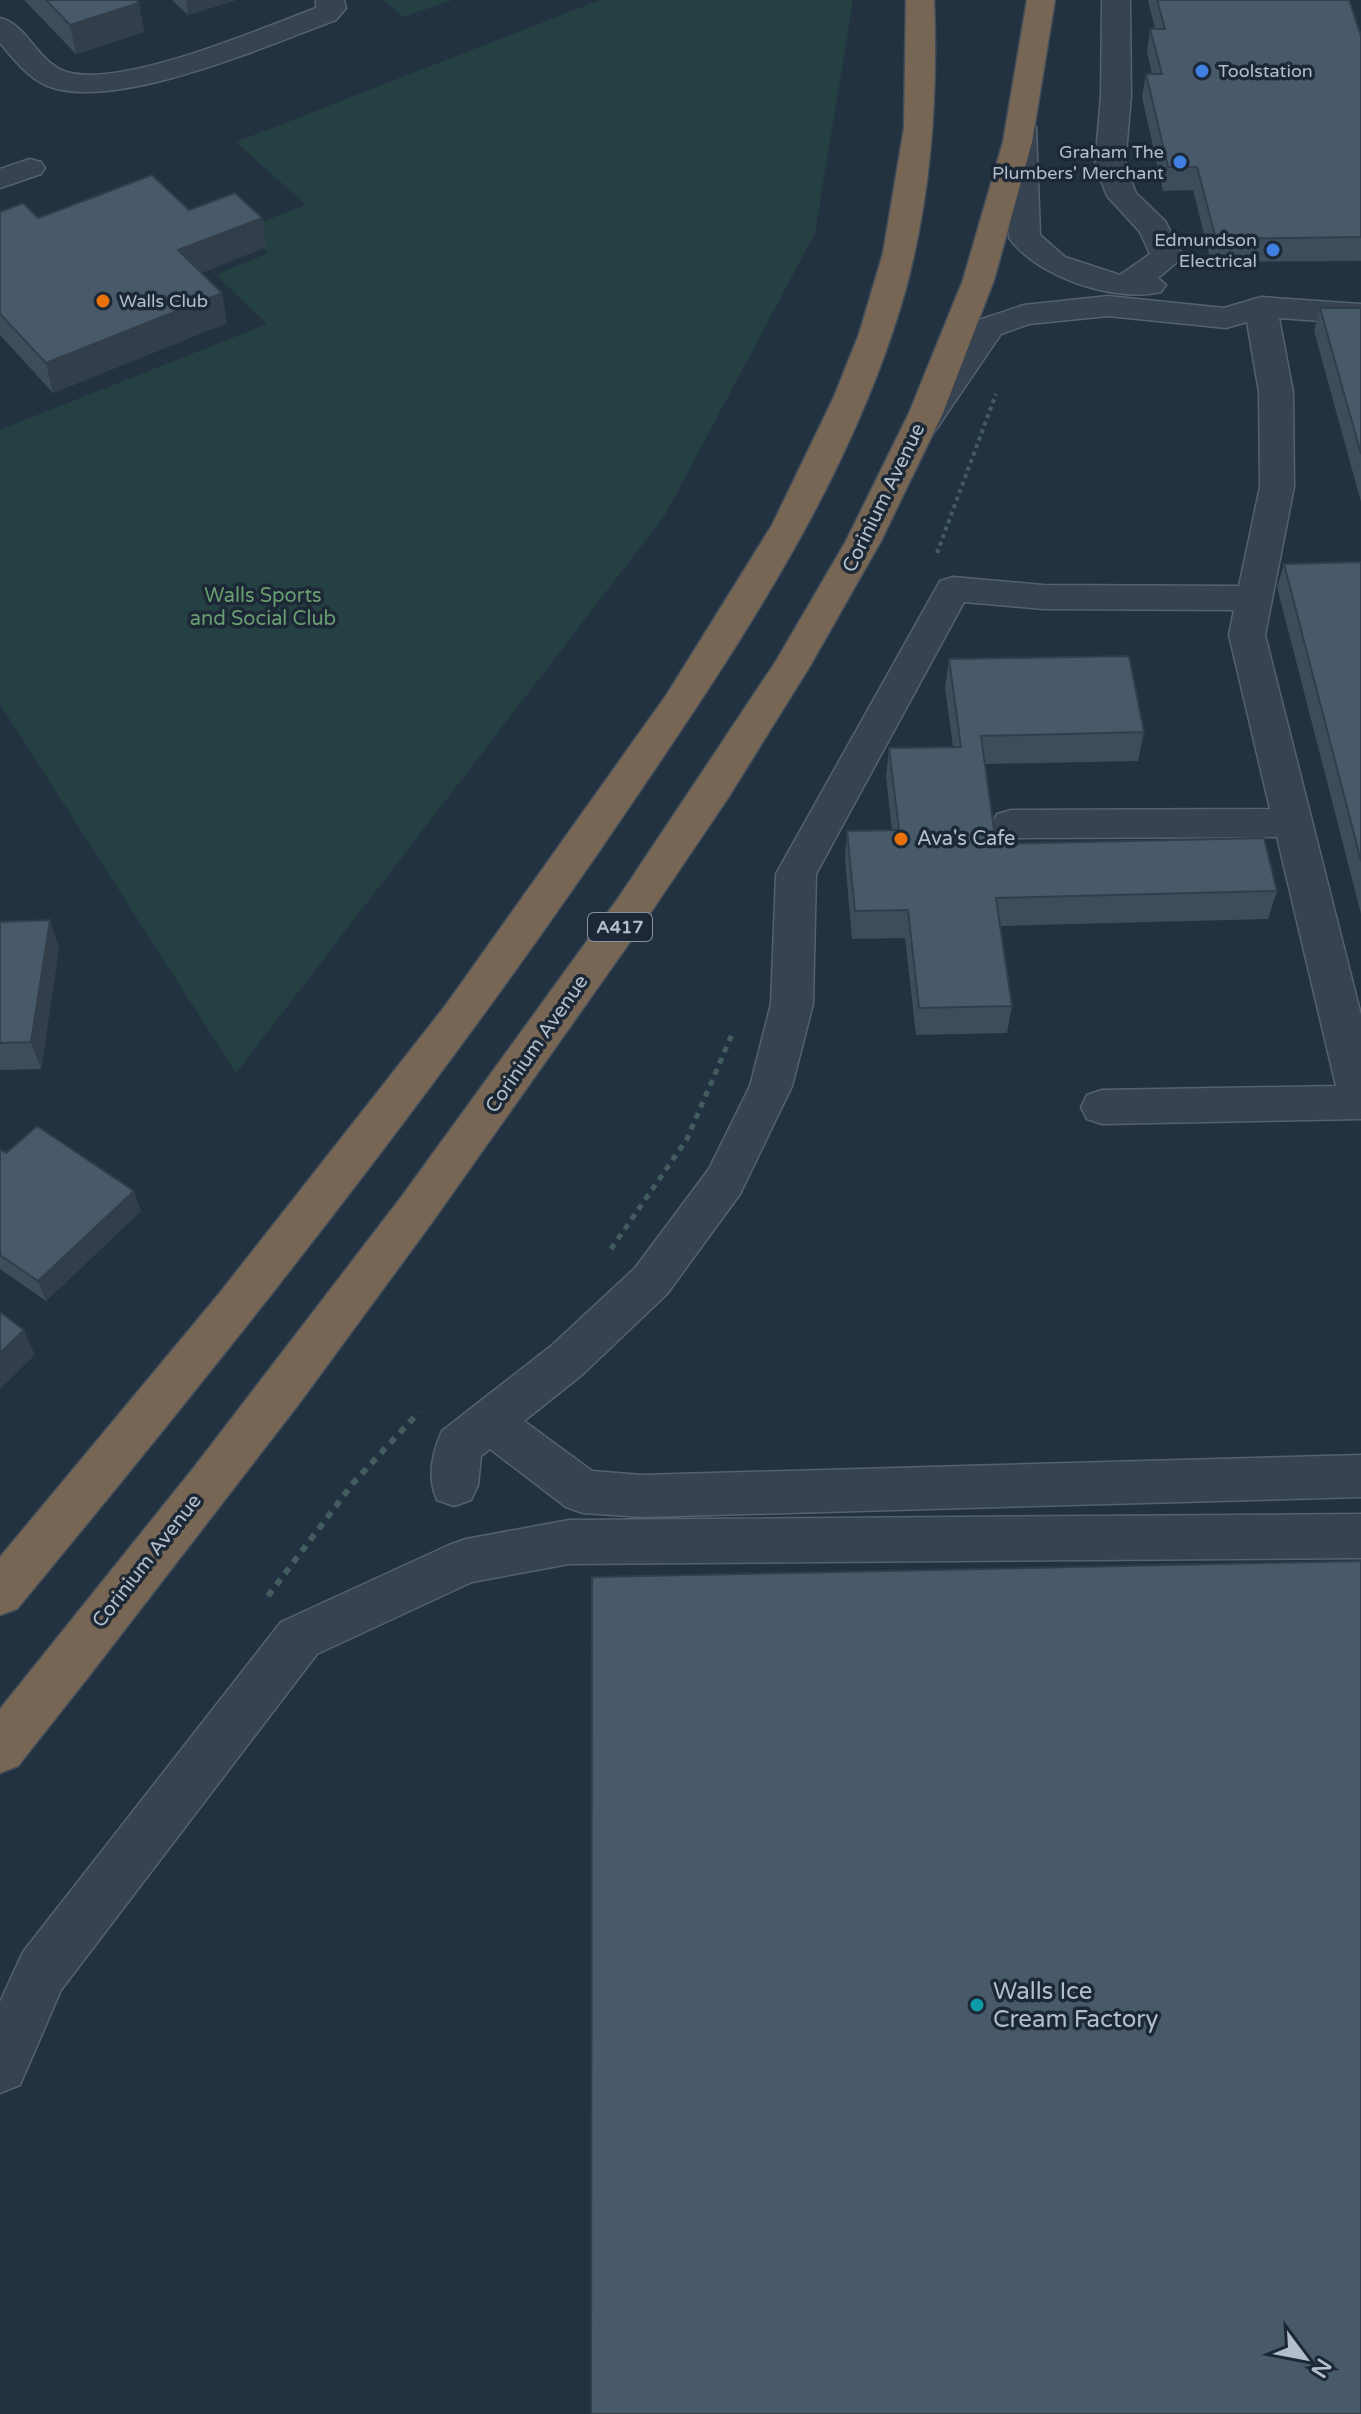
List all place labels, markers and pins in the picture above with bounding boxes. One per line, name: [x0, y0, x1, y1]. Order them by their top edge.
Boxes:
place label: Toolstation: [1218, 60, 1313, 82]
marker: Toolstation: [1193, 62, 1211, 80]
place label: Graham The Plumbers' Merchant: [992, 141, 1164, 184]
marker: Graham The Plumbers' Merchant: [1171, 153, 1189, 171]
place label: Edmundson Electrical: [1154, 229, 1257, 272]
marker: Edmundson Electrical: [1264, 241, 1282, 259]
place label: Walls Club: [119, 290, 208, 312]
marker: Walls Club: [94, 292, 112, 310]
place label: Ava's Cafe: [917, 827, 1015, 851]
marker: Ava's Cafe: [892, 830, 910, 848]
place label: Walls Ice Cream Factory: [993, 1977, 1159, 2034]
marker: Walls Ice Cream Factory: [968, 1996, 986, 2014]

